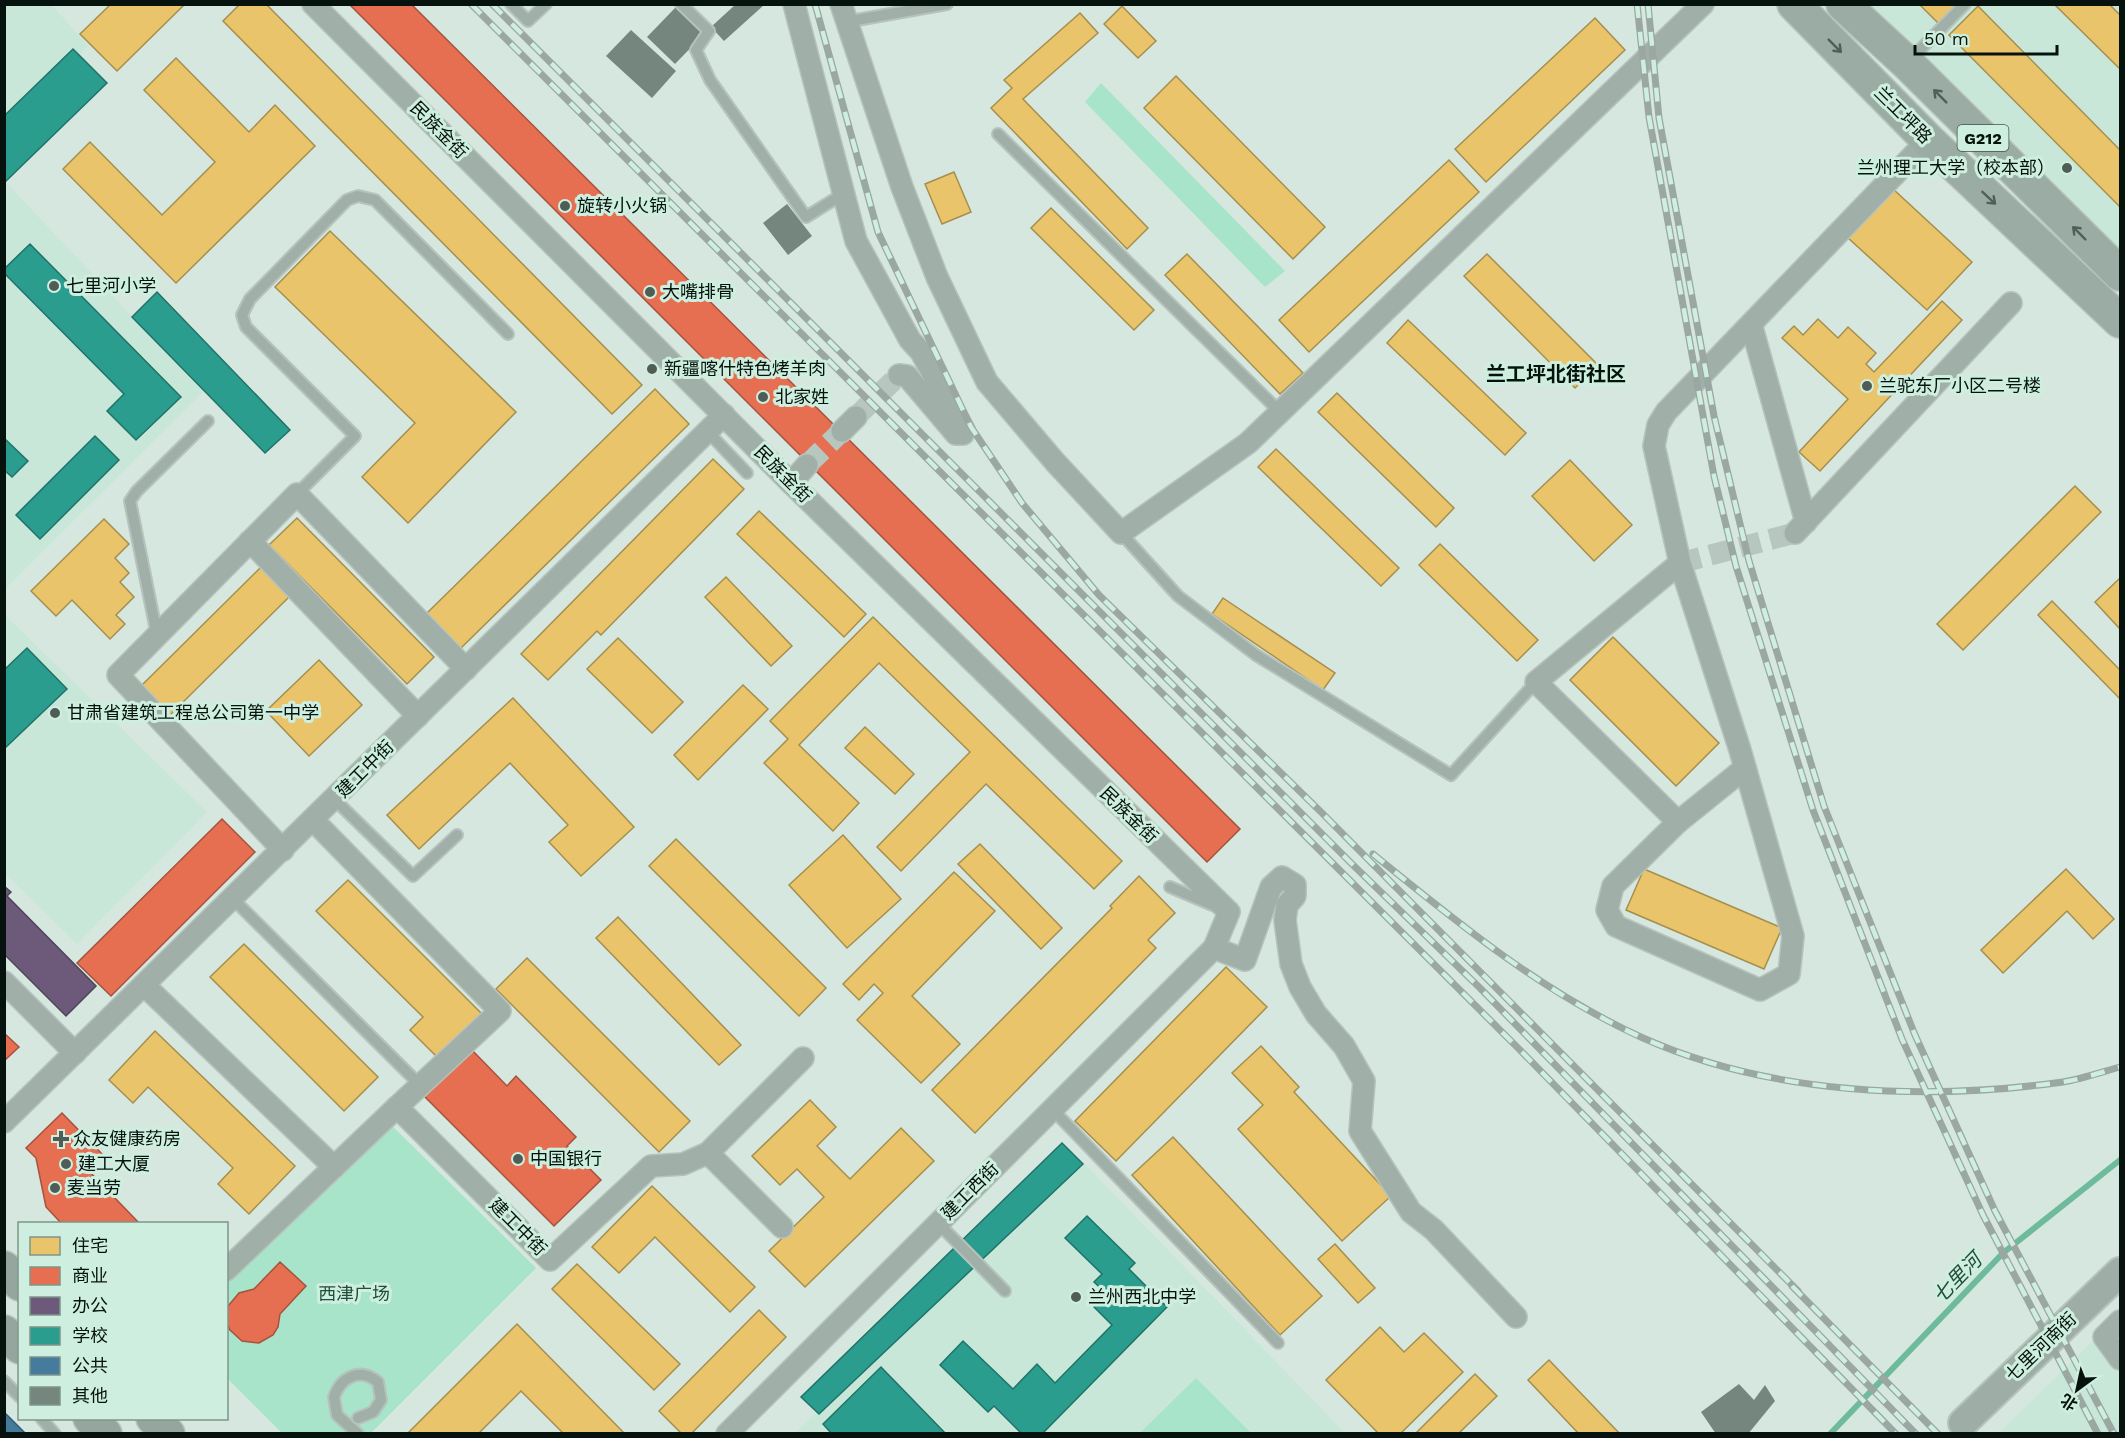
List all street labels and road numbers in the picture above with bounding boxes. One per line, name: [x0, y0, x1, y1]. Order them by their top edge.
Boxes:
street label: 兰工坪路: [1870, 82, 1936, 148]
street label: 民族金街: [406, 97, 472, 163]
road number: G212: [1958, 125, 2008, 151]
street label: 民族金街: [750, 441, 816, 507]
street label: 建工中街: [332, 736, 398, 802]
street label: 民族金街: [1096, 782, 1163, 847]
street label: 建工西街: [937, 1158, 1003, 1224]
street label: 建工中街: [485, 1194, 551, 1260]
street label: 七里河南街: [2001, 1308, 2080, 1385]

